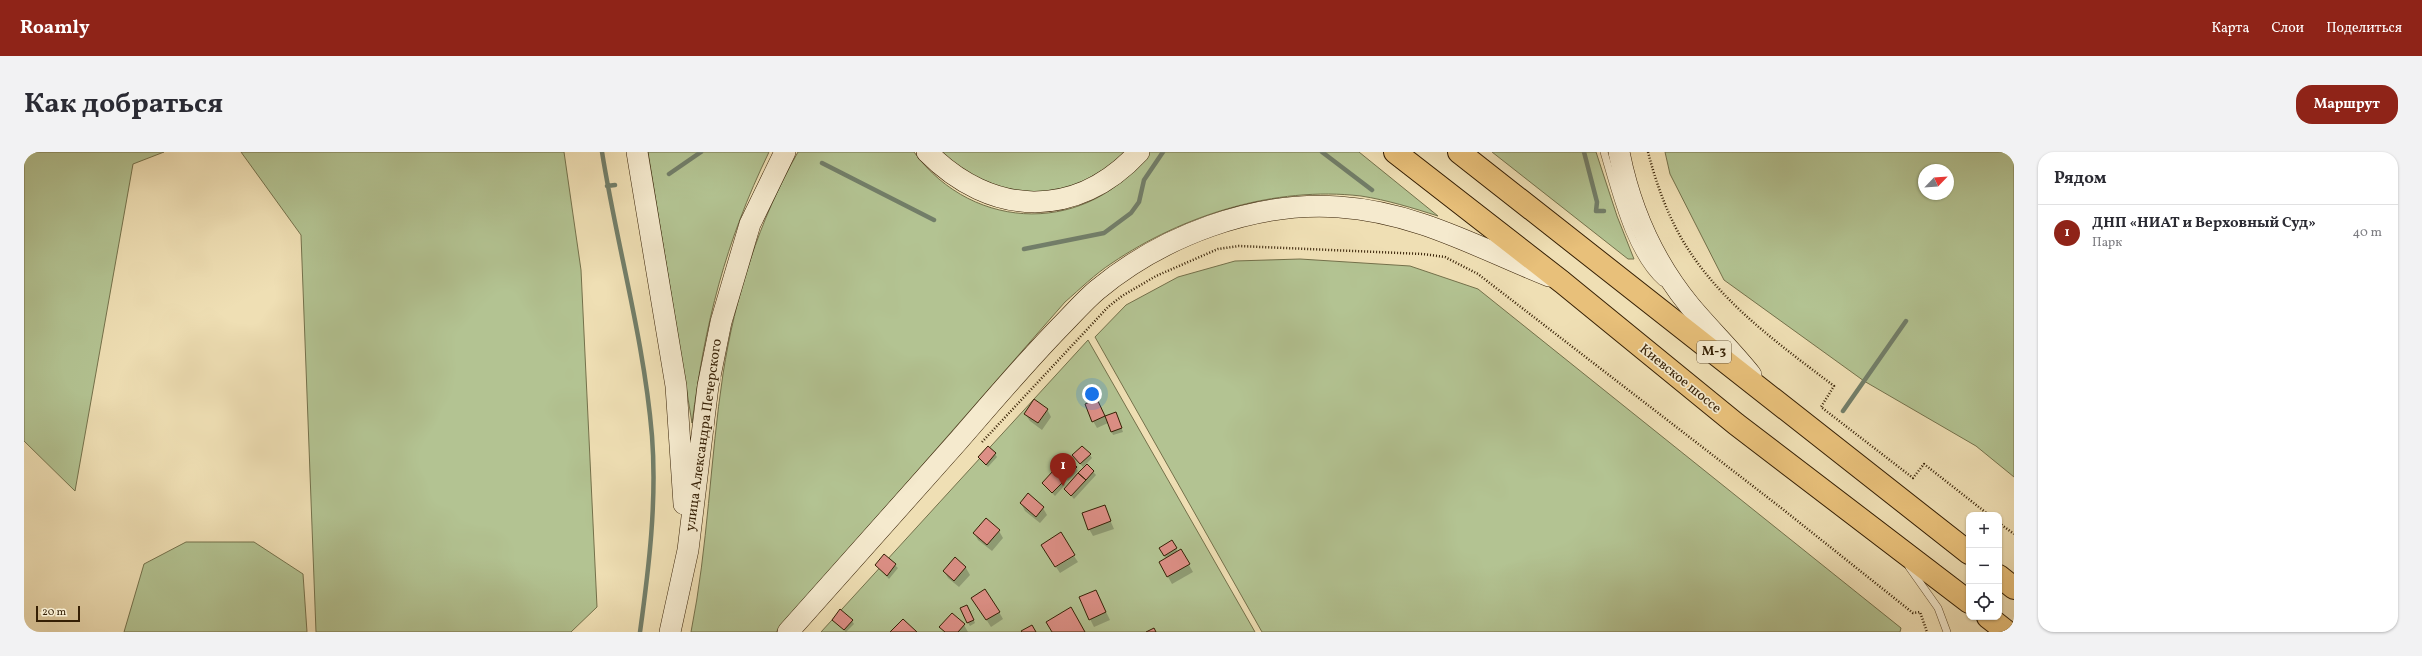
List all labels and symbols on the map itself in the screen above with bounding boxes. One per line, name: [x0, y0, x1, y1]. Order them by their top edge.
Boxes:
north arrow: [1918, 164, 1954, 200]
street label: улица Александра Печерского: [681, 338, 727, 532]
street label: Киевское шоссе: [1635, 340, 1725, 418]
road number: М-3: [1697, 341, 1731, 363]
your location: [1082, 384, 1102, 404]
pin: 1: [1050, 453, 1076, 486]
scale bar: [36, 604, 80, 623]

